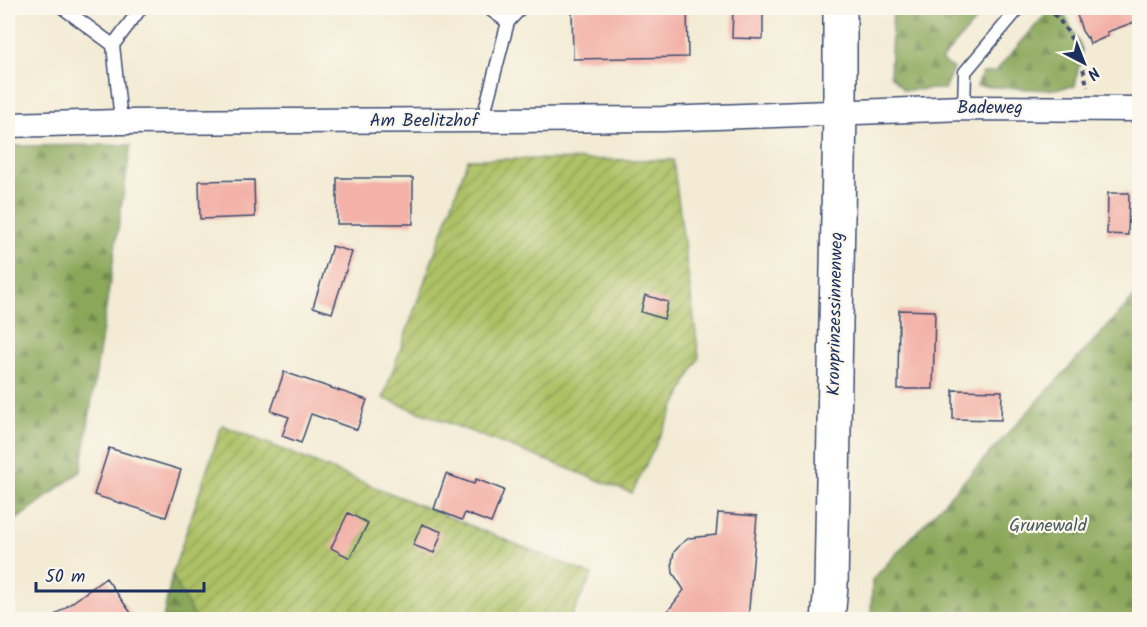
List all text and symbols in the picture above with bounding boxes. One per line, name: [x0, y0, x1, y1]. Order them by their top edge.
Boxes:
north arrow: [1054, 33, 1114, 93]
text: N: [1081, 60, 1105, 86]
street label: Badeweg: [957, 94, 1023, 123]
street label: Am Beelitzhof: [370, 107, 480, 136]
street label: Kronprinzessinnenweg: [820, 232, 852, 396]
park label: Grunewald: [1009, 512, 1088, 541]
scale bar: [36, 555, 204, 593]
text: 50 m: [45, 563, 85, 592]

